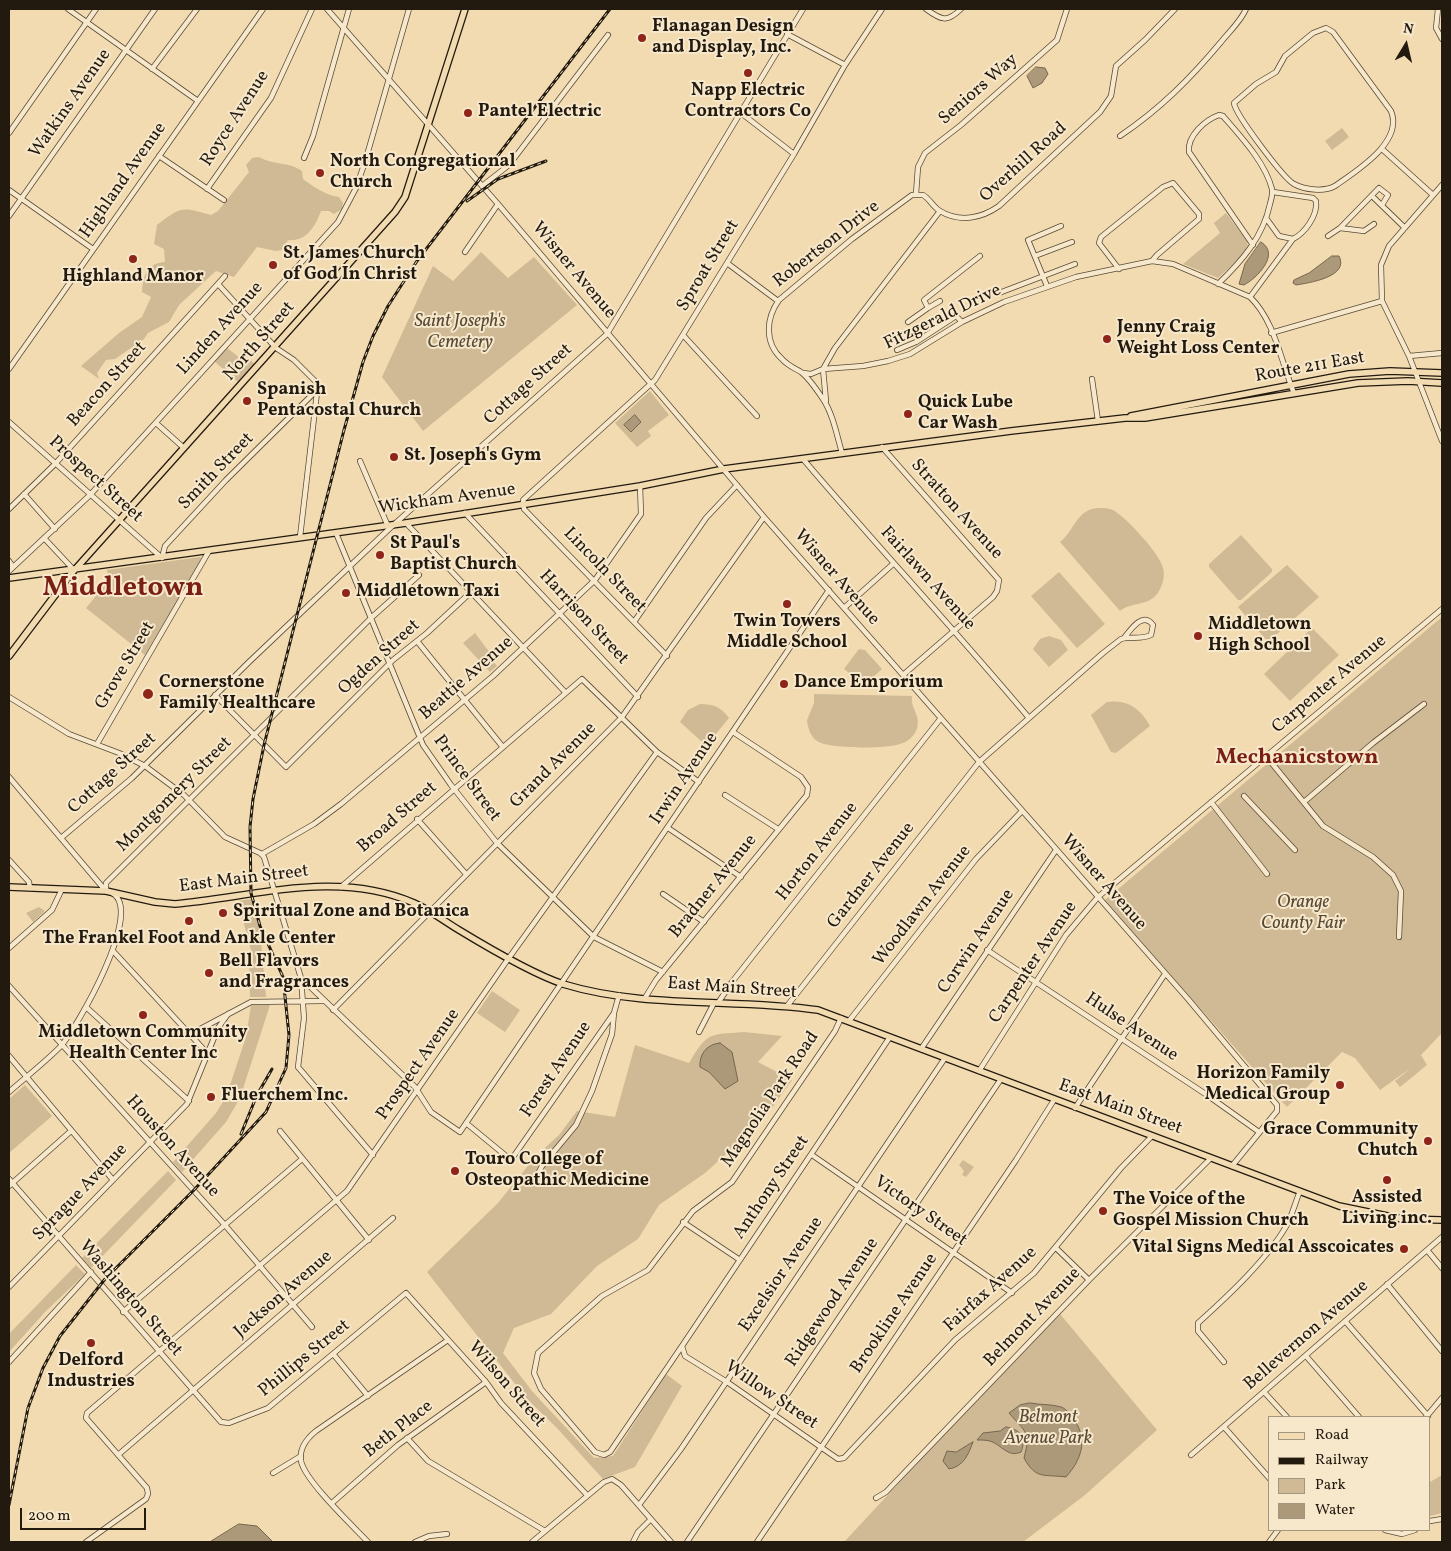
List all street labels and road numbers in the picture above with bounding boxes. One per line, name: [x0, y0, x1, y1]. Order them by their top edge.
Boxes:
street label: Watkins Avenue: [25, 45, 117, 163]
street label: Seniors Way: [935, 50, 1023, 130]
street label: Royce Avenue: [197, 67, 275, 171]
street label: Overhill Road: [976, 118, 1072, 208]
street label: Highland Avenue: [76, 119, 172, 243]
street label: Robertson Drive: [769, 197, 885, 293]
street label: Sproat Street: [673, 216, 745, 316]
street label: Wisner Avenue: [526, 218, 620, 324]
street label: Linden Avenue: [173, 278, 269, 380]
street label: Fitzgerald Drive: [881, 280, 1005, 356]
street label: North Street: [220, 298, 300, 386]
street label: Beacon Street: [64, 338, 152, 432]
street label: Cottage Street: [480, 340, 578, 430]
street label: Route 211 East: [1253, 348, 1367, 388]
street label: Smith Street: [175, 429, 259, 515]
street label: Prospect Street: [43, 432, 147, 528]
street label: Stratton Avenue: [905, 455, 1007, 565]
street label: Wickham Avenue: [377, 480, 517, 520]
street label: Fairlawn Avenue: [875, 523, 979, 635]
street label: Lincoln Street: [558, 524, 650, 618]
street label: Wisner Avenue: [789, 526, 883, 630]
street label: Harrison Street: [534, 566, 632, 670]
street label: Ogden Street: [335, 616, 425, 700]
street label: Grove Street: [91, 618, 161, 714]
street label: Carpenter Avenue: [1268, 631, 1392, 739]
street label: Beattie Avenue: [416, 632, 518, 726]
street label: Grand Avenue: [506, 718, 602, 814]
street label: Cottage Street: [64, 729, 162, 819]
street label: Irwin Avenue: [646, 729, 724, 829]
street label: Prince Street: [427, 732, 505, 826]
street label: Montgomery Street: [113, 733, 237, 857]
street label: Broad Street: [354, 778, 442, 858]
street label: Horton Avenue: [773, 798, 863, 906]
street label: Gardner Avenue: [824, 818, 920, 934]
street label: Bradner Avenue: [666, 831, 762, 943]
street label: Wisner Avenue: [1056, 831, 1150, 935]
street label: Woodlawn Avenue: [869, 841, 977, 971]
street label: East Main Street: [178, 861, 310, 899]
street label: Corwin Avenue: [934, 886, 1020, 998]
street label: Carpenter Avenue: [985, 898, 1083, 1028]
street label: East Main Street: [666, 974, 798, 1004]
street label: Hulse Avenue: [1080, 989, 1182, 1067]
street label: Prospect Avenue: [373, 1005, 465, 1125]
street label: Forest Avenue: [517, 1018, 597, 1122]
street label: Magnolia Park Road: [717, 1028, 825, 1172]
street label: East Main Street: [1055, 1076, 1185, 1140]
street label: Houston Avenue: [121, 1091, 223, 1203]
street label: Anthony Street: [729, 1132, 815, 1244]
street label: Sprague Avenue: [29, 1140, 133, 1246]
street label: Victory Street: [869, 1172, 971, 1252]
street label: Excelsior Avenue: [735, 1213, 829, 1337]
street label: Ridgewood Avenue: [782, 1234, 884, 1372]
street label: Washington Street: [74, 1237, 186, 1361]
street label: Fairfax Avenue: [940, 1243, 1042, 1337]
street label: Jackson Avenue: [231, 1247, 337, 1343]
street label: Brookline Avenue: [847, 1250, 943, 1378]
street label: Belmont Avenue: [980, 1264, 1086, 1372]
street label: Bellevernon Avenue: [1240, 1276, 1374, 1396]
street label: Phillips Street: [255, 1315, 355, 1403]
street label: Wilson Street: [463, 1337, 549, 1433]
street label: Willow Street: [720, 1357, 822, 1435]
street label: Beth Place: [360, 1396, 438, 1464]

